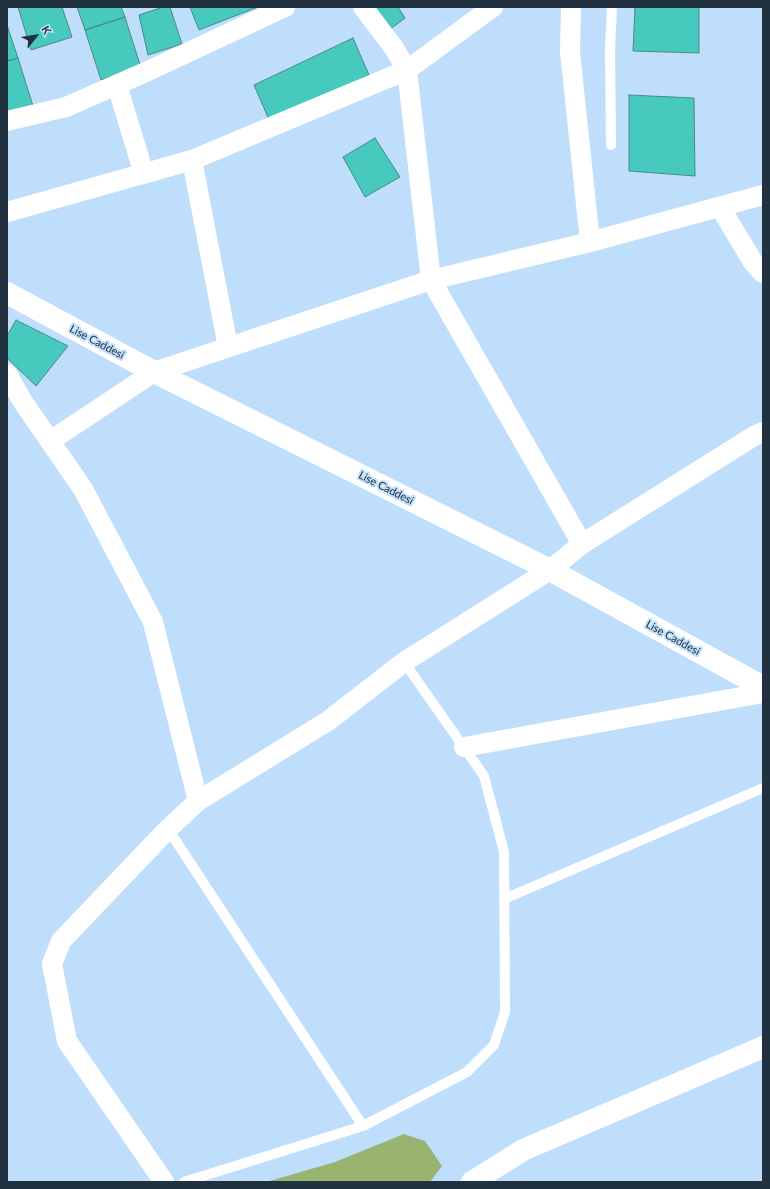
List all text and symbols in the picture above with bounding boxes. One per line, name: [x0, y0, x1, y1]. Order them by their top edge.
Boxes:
north arrow: [16, 16, 56, 56]
text: K: [39, 23, 54, 36]
street label: Lise Caddesi: [67, 322, 127, 362]
street label: Lise Caddesi: [356, 468, 416, 508]
street label: Lise Caddesi: [644, 618, 702, 658]

